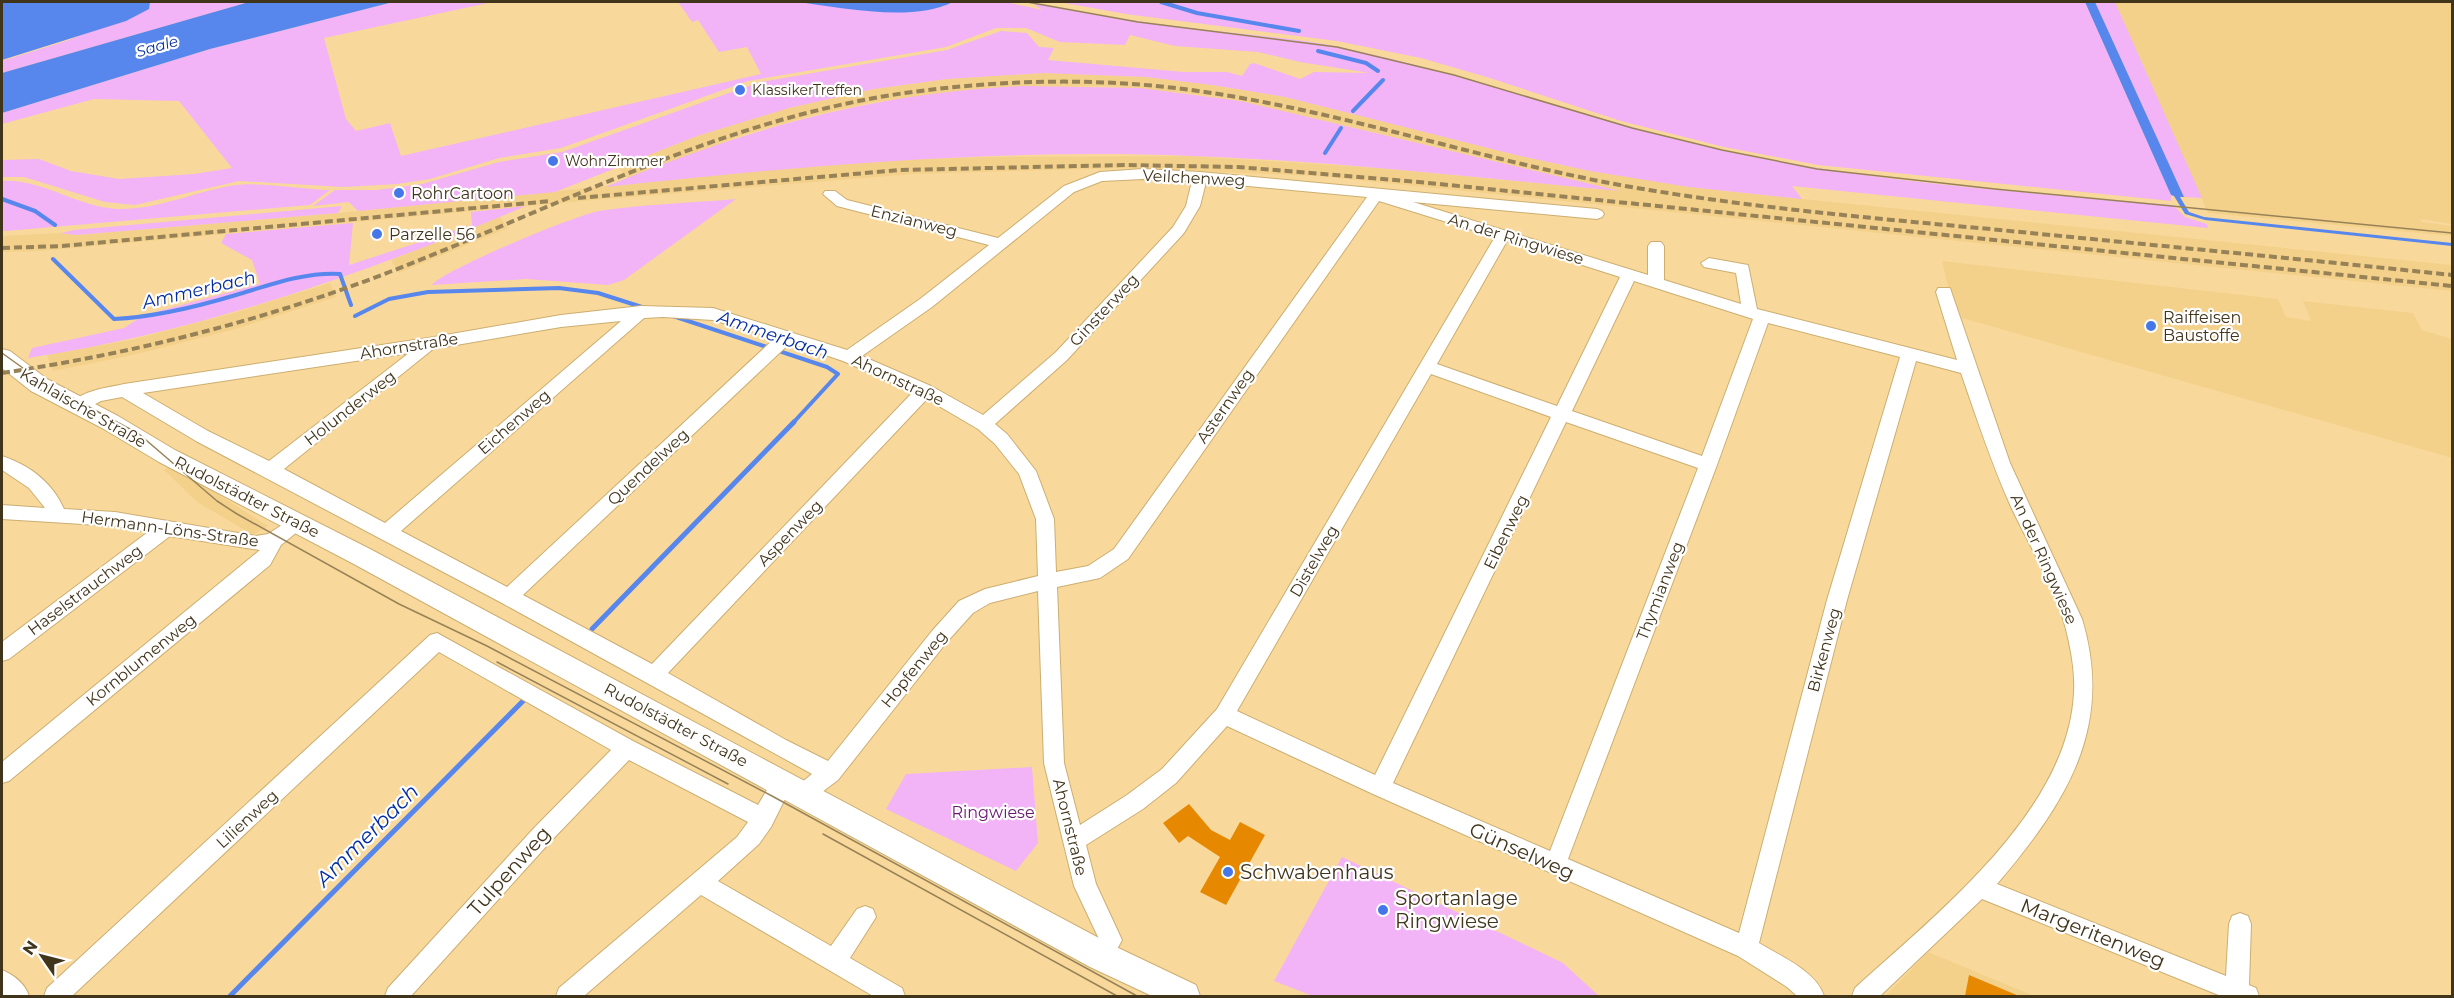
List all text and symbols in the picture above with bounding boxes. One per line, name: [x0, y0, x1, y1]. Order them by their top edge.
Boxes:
water label: Saale: [134, 31, 180, 61]
place label: KlassikerTreffen: [752, 81, 862, 99]
marker: KlassikerTreffen: [733, 83, 747, 97]
place label: WohnZimmer: [565, 152, 665, 170]
marker: WohnZimmer: [546, 154, 560, 168]
street label: Veilchenweg: [1142, 166, 1246, 190]
place label: RohrCartoon: [411, 184, 514, 203]
marker: RohrCartoon: [392, 186, 406, 200]
street label: Enzianweg: [869, 201, 959, 241]
street label: An der Ringwiese: [1446, 209, 1586, 269]
place label: Parzelle 56: [389, 225, 475, 244]
marker: Parzelle 56: [370, 227, 384, 241]
water label: Ammerbach: [139, 266, 258, 314]
street label: Ginsterweg: [1066, 270, 1142, 350]
water label: Ammerbach: [714, 305, 831, 364]
place label: Raiffeisen Baustoffe: [2163, 308, 2241, 345]
marker: Raiffeisen Baustoffe: [2144, 319, 2158, 333]
street label: Ahornstraße: [358, 329, 460, 363]
street label: Ahornstraße: [849, 350, 947, 410]
street label: Kahlaische Straße: [16, 364, 150, 452]
street label: Asternweg: [1192, 365, 1258, 447]
street label: Holunderweg: [301, 366, 399, 450]
street label: Eichenweg: [474, 385, 554, 459]
street label: Quendelweg: [604, 425, 692, 509]
street label: Rudolstädter Straße: [171, 452, 323, 542]
street label: An der Ringwiese: [2007, 491, 2081, 627]
street label: Eibenweg: [1480, 492, 1532, 572]
street label: Aspenweg: [754, 496, 826, 570]
street label: Hermann-Löns-Straße: [80, 507, 260, 551]
street label: Distelweg: [1286, 522, 1342, 600]
street label: Thymianweg: [1632, 539, 1688, 643]
street label: Haselstrauchweg: [24, 541, 146, 639]
street label: Birkenweg: [1804, 606, 1844, 694]
street label: Kornblumenweg: [82, 610, 200, 710]
street label: Hopfenweg: [877, 627, 951, 711]
street label: Rudolstädter Straße: [601, 679, 751, 771]
street label: Ahornstraße: [1049, 777, 1091, 877]
water label: Ammerbach: [309, 778, 424, 893]
street label: Lilienweg: [212, 786, 282, 852]
park label: Ringwiese: [951, 803, 1035, 822]
street label: Günselweg: [1466, 817, 1578, 885]
street label: Tulpenweg: [463, 821, 555, 921]
place label: Schwabenhaus: [1240, 860, 1394, 884]
marker: Schwabenhaus: [1221, 865, 1235, 879]
place label: Sportanlage Ringwiese: [1395, 886, 1518, 933]
street label: Margeritenweg: [2017, 893, 2169, 973]
marker: Sportanlage Ringwiese: [1376, 903, 1390, 917]
north arrow: [12, 926, 72, 986]
text: N: [19, 937, 42, 958]

